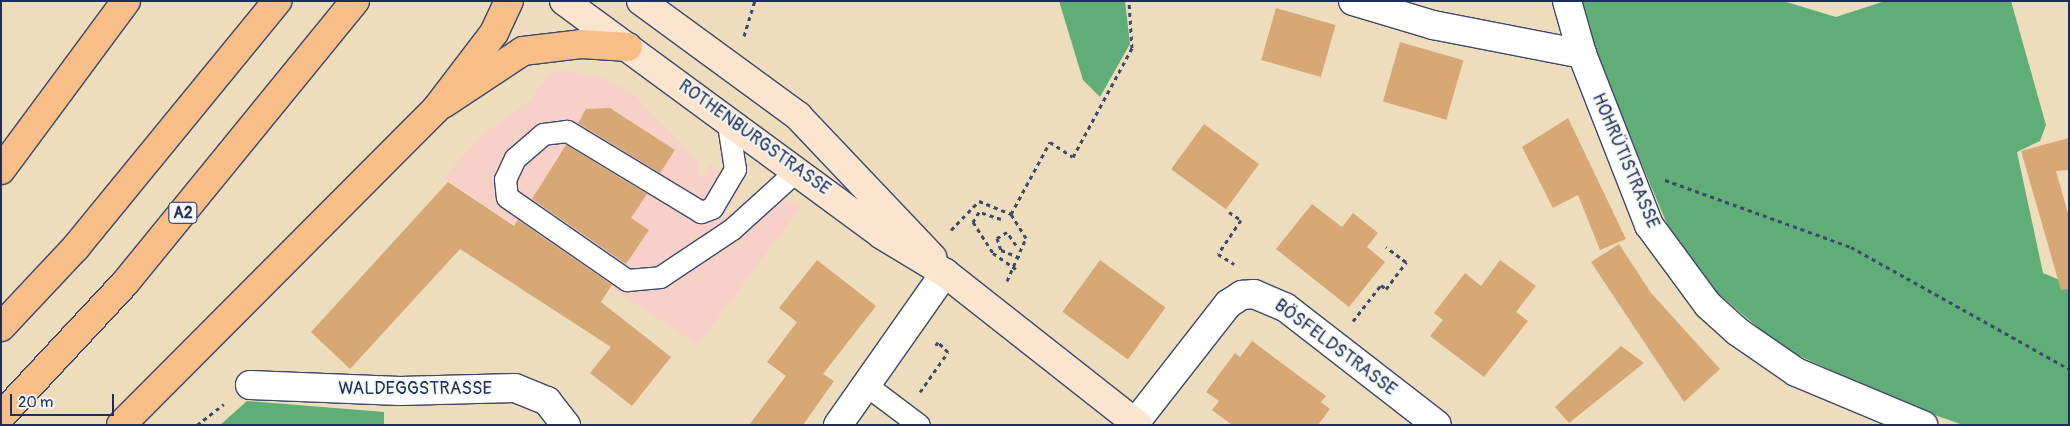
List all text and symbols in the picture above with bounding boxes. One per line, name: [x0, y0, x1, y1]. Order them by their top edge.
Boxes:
street label: ROTHENBURGSTRASSE: [674, 76, 834, 200]
street label: HOHRÜTISTRASSE: [1587, 90, 1663, 232]
road number: A2: [168, 200, 198, 227]
street label: BÖSFELDSTRASSE: [1270, 295, 1400, 401]
street label: WALDEGGSTRASSE: [338, 378, 492, 400]
scale bar: [12, 384, 116, 416]
text: 20 m: [18, 393, 53, 412]

